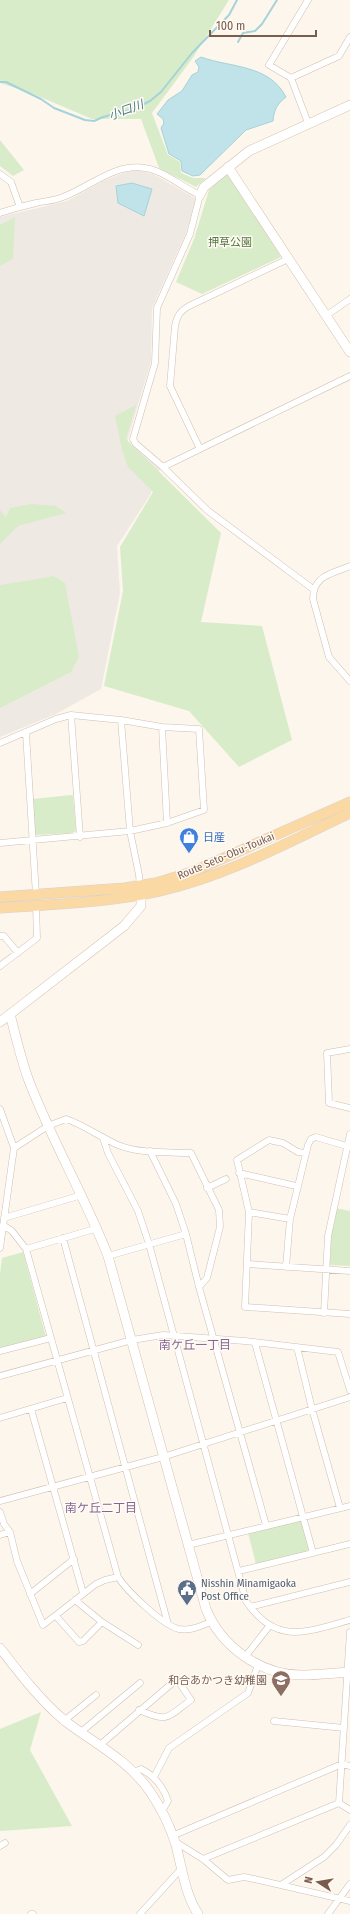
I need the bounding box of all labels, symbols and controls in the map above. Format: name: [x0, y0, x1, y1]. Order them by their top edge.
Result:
scale bar: [210, 12, 316, 38]
text: 100 m: [216, 19, 245, 33]
water label: 小口川: [107, 97, 147, 123]
park label: 押草公園: [208, 236, 252, 249]
shop icon: 日産: [178, 826, 200, 854]
street label: Route Seto-Obu-Toukai: [176, 830, 277, 882]
place label: 日産: [203, 831, 225, 844]
district label: 南ケ丘一丁目: [159, 1338, 231, 1352]
district label: 南ケ丘二丁目: [65, 1501, 137, 1515]
place label: Nisshin Minamigaoka Post Office: [201, 1577, 296, 1603]
public building icon: Nisshin Minamigaoka Post Office: [176, 1578, 198, 1606]
school or university icon: 和合あかつき幼稚園: [270, 1669, 292, 1697]
place label: 和合あかつき幼稚園: [168, 1674, 267, 1687]
north arrow: [298, 1862, 338, 1902]
text: N: [302, 1875, 316, 1885]

